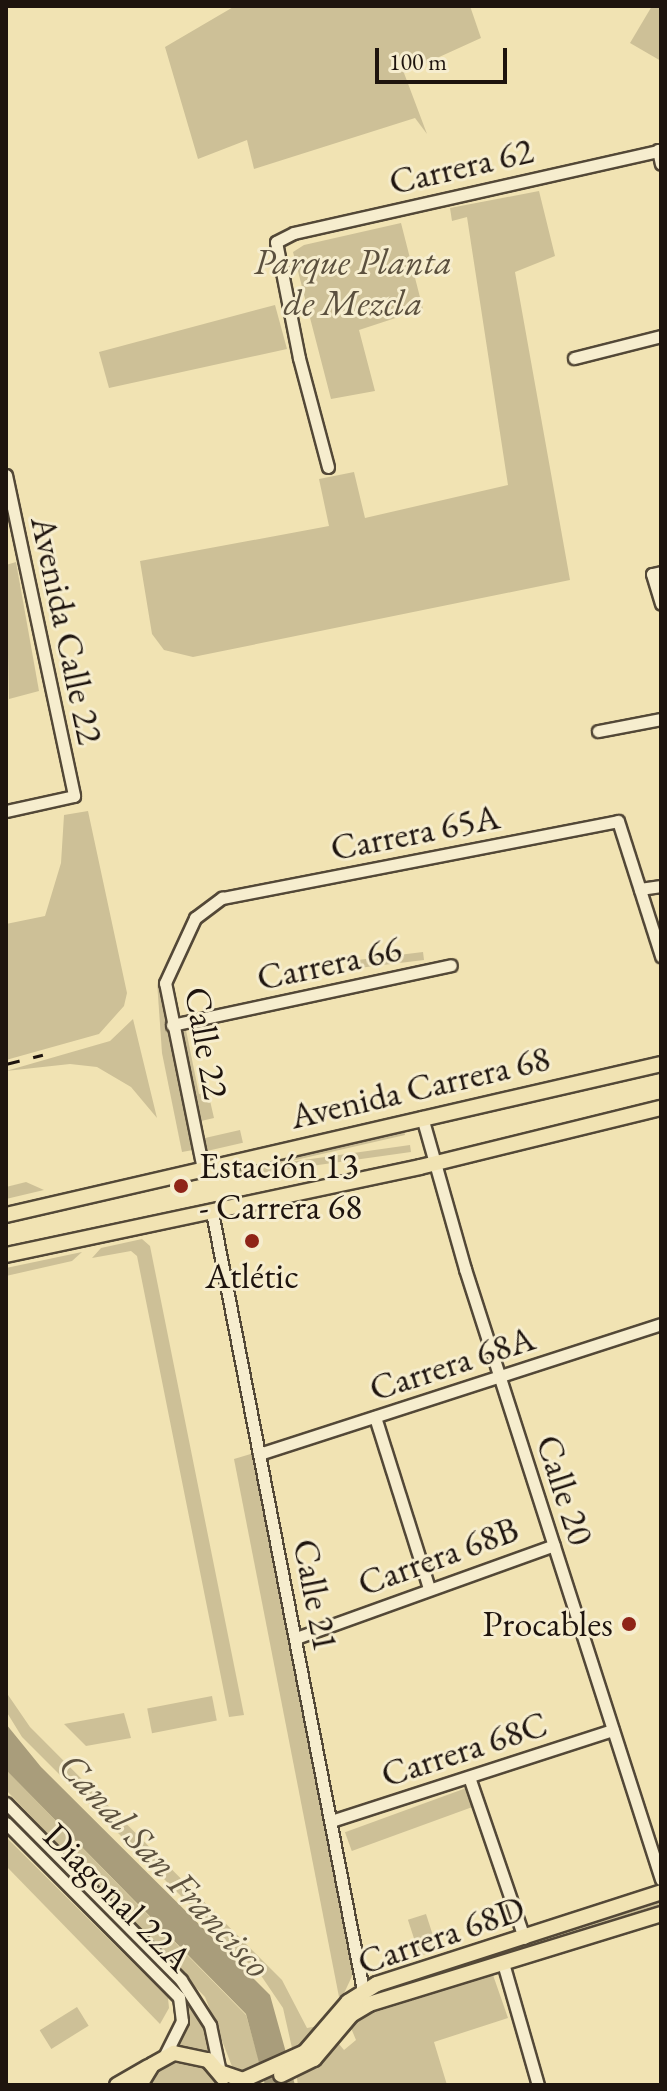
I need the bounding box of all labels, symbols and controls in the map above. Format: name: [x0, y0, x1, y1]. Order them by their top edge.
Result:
scale bar: [379, 32, 511, 82]
text: 100 m: [389, 46, 447, 77]
street label: Carrera 62: [385, 129, 537, 203]
park label: Parque Planta de Mezcla: [254, 239, 452, 324]
street label: Avenida Calle 22: [22, 512, 112, 748]
street label: Carrera 65A: [327, 794, 503, 870]
street label: Carrera 66: [253, 927, 405, 999]
street label: Calle 22: [176, 984, 238, 1102]
street label: Avenida Carrera 68: [286, 1036, 554, 1138]
place label: Estación 13 - Carrera 68: [199, 1143, 362, 1228]
marker: Estación 13 - Carrera 68: [170, 1175, 192, 1197]
marker: Atlétic: [243, 1232, 261, 1250]
place label: Atlétic: [205, 1254, 299, 1298]
street label: Carrera 68A: [364, 1316, 540, 1410]
street label: Calle 20: [527, 1430, 603, 1550]
street label: Carrera 68B: [352, 1507, 524, 1605]
street label: Calle 21: [284, 1535, 348, 1655]
place label: Procables: [483, 1602, 613, 1646]
marker: Procables: [620, 1615, 638, 1633]
street label: Carrera 68C: [376, 1702, 552, 1796]
water label: Canal San Francisco: [49, 1743, 281, 1987]
street label: Diagonal 22A: [35, 1814, 201, 1980]
street label: Carrera 68D: [352, 1886, 530, 1984]

